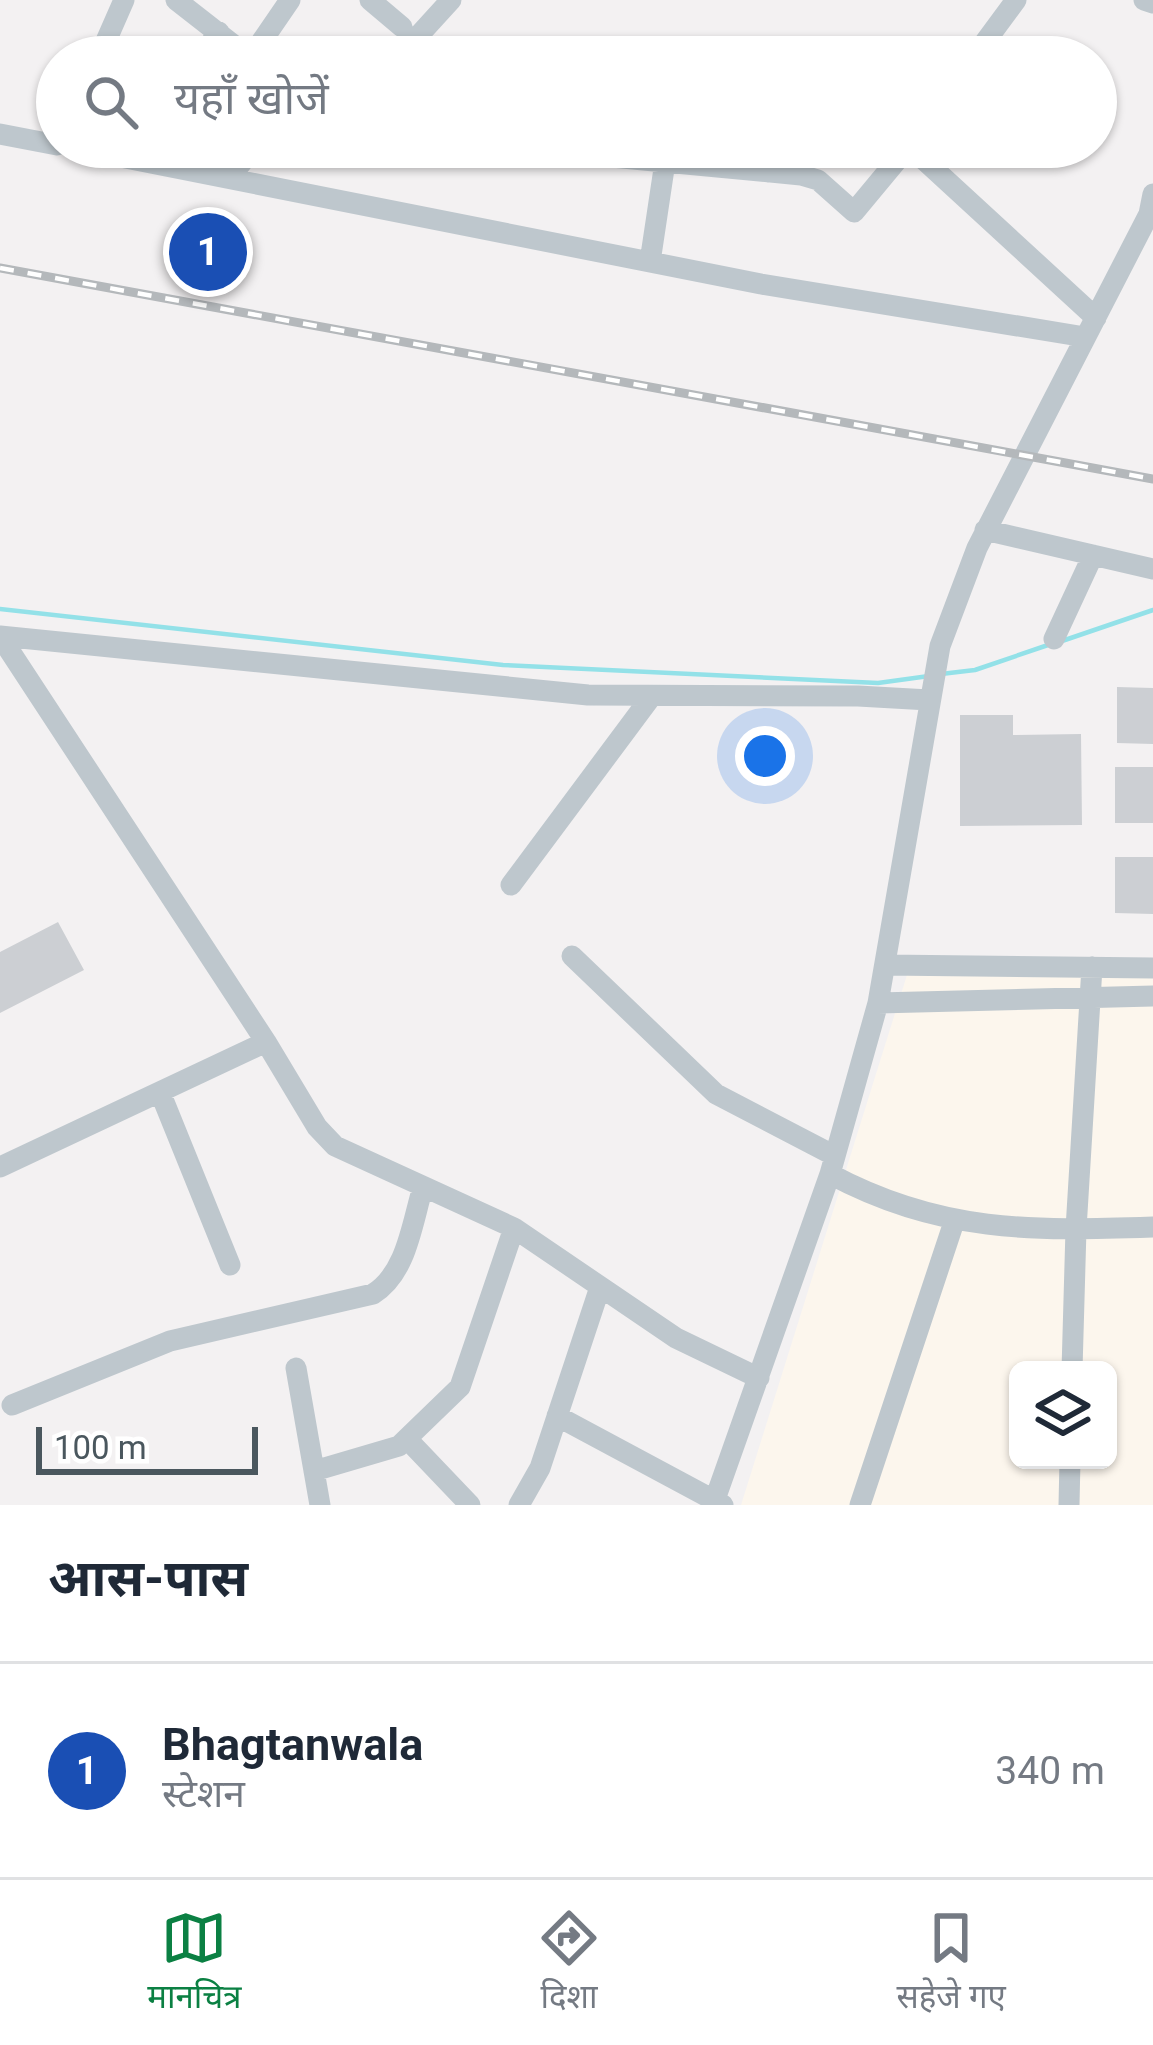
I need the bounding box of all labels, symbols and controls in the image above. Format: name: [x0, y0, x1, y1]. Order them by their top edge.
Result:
search box: [36, 36, 1117, 168]
icon: search: [78, 69, 144, 135]
text: यहाँ खोजें: [174, 72, 329, 125]
pin: 1: [169, 207, 247, 297]
your location: [735, 726, 795, 786]
map controls: [1009, 1361, 1117, 1469]
button: layers: [1009, 1361, 1117, 1469]
scale bar: [36, 1421, 258, 1474]
text: 100 m: [54, 1428, 147, 1467]
text: आस-पास: [48, 1549, 248, 1608]
text: Bhagtanwala: [162, 1718, 423, 1771]
text: 1: [76, 1748, 98, 1794]
text: 340 m: [995, 1748, 1105, 1794]
text: स्टेशन: [162, 1771, 245, 1817]
tab: मानचित्र: [147, 1905, 242, 2021]
tab: दिशा: [536, 1905, 602, 2021]
tab: सहेजे गए: [896, 1905, 1006, 2021]

